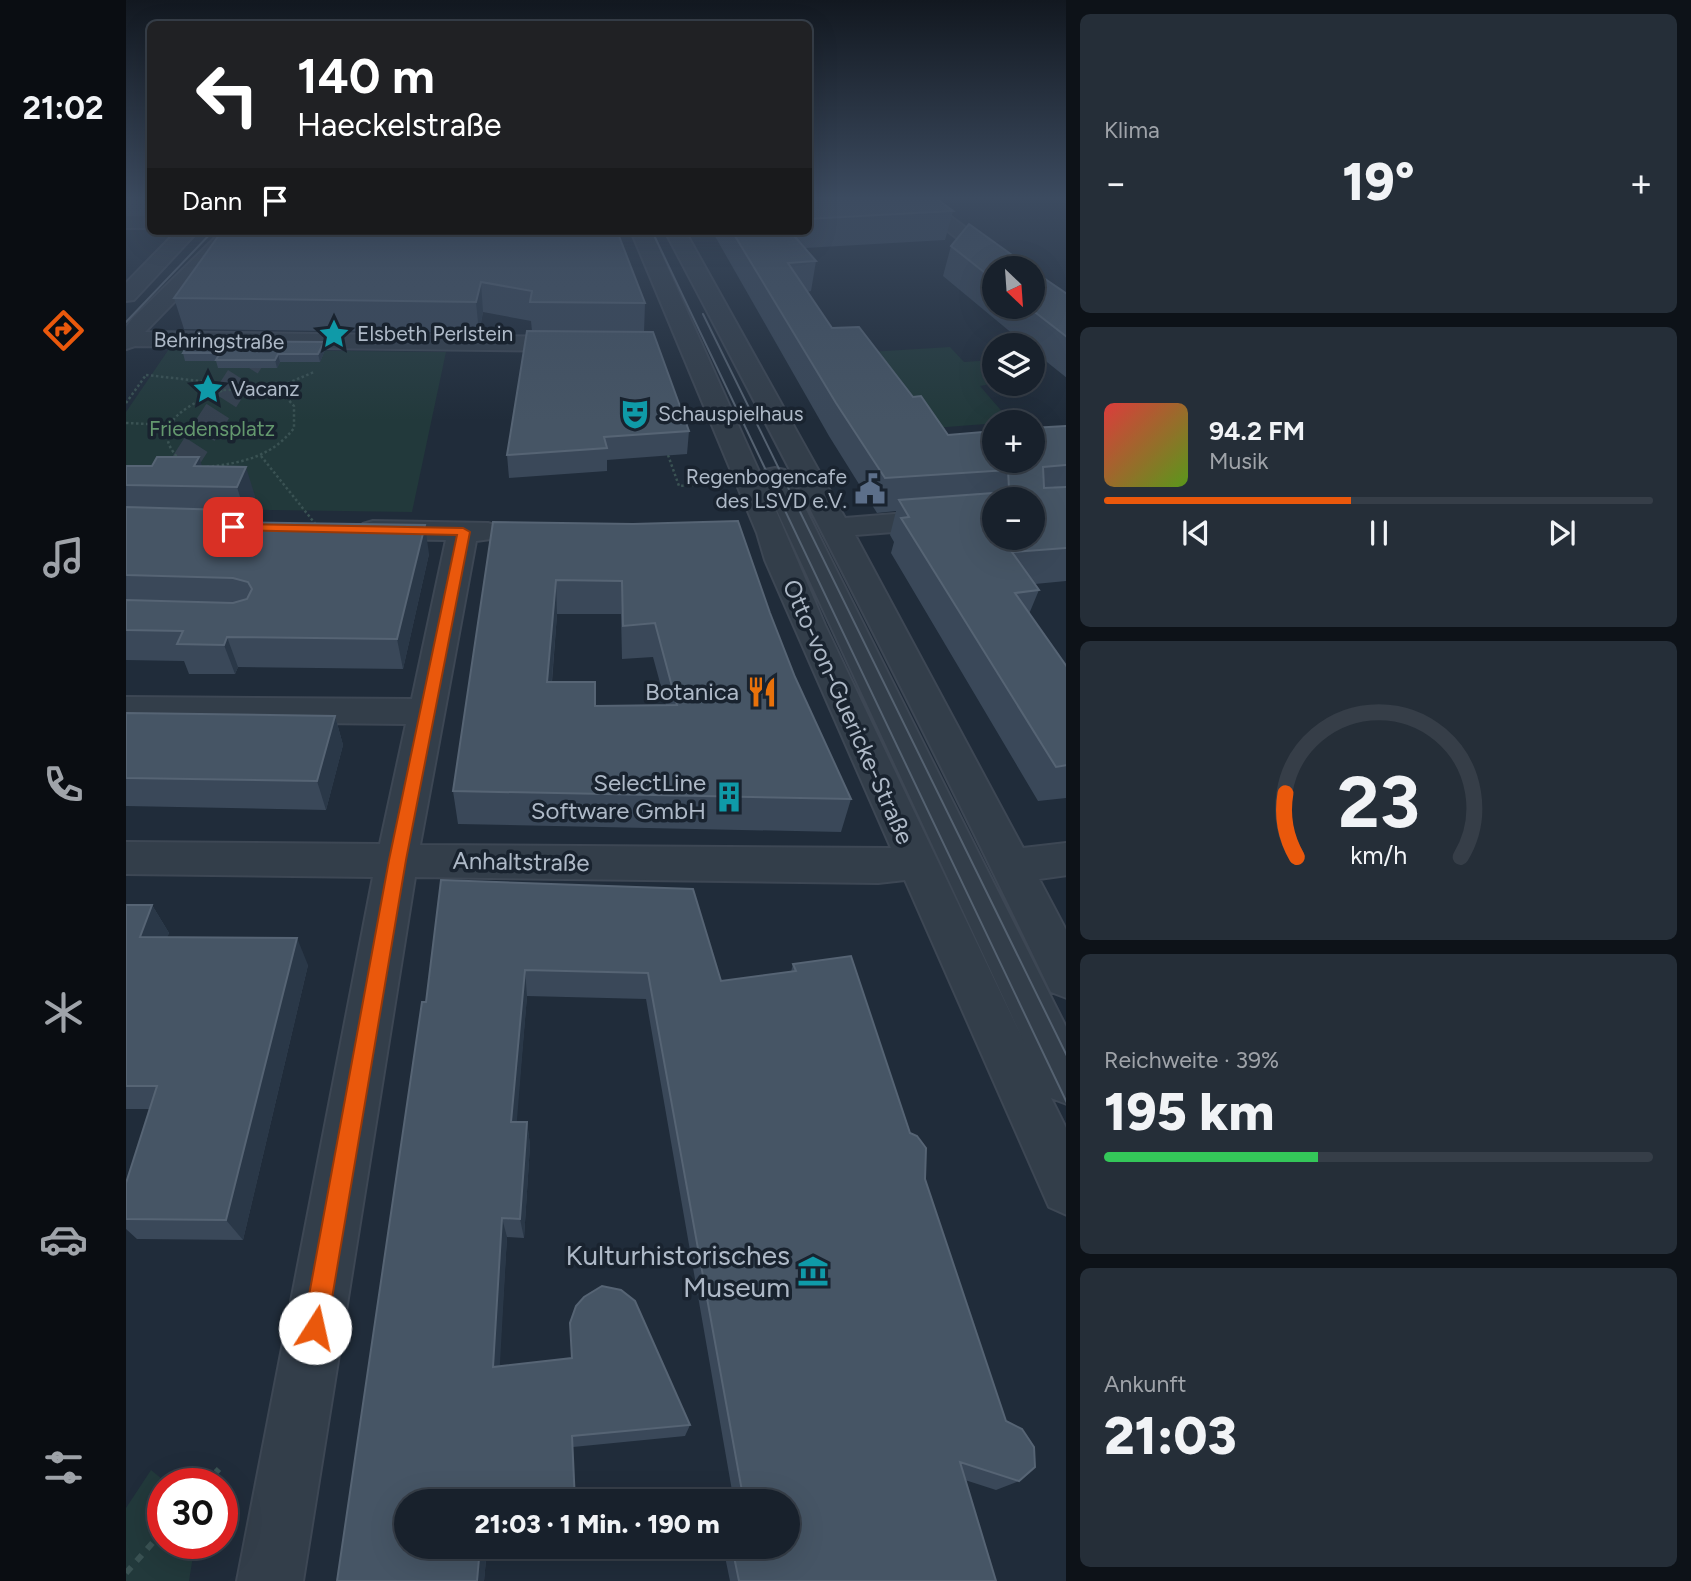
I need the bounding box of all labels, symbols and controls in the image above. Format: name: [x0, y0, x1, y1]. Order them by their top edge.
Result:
text: 140 m: [297, 46, 435, 105]
icon: left: [182, 49, 273, 140]
text: 21:02: [23, 89, 103, 127]
text: Haeckelstraße: [297, 106, 502, 144]
text: Klima: [1104, 116, 1160, 144]
text: 19°: [1342, 151, 1415, 213]
text: −: [1104, 160, 1128, 206]
text: +: [1629, 160, 1653, 206]
icon: arrive: [256, 182, 294, 220]
text: Dann: [182, 185, 242, 217]
north arrow: [982, 256, 1045, 318]
map controls: [982, 256, 1045, 550]
icon: directions: [39, 306, 88, 355]
place icon: Elsbeth Perlstein: [317, 317, 351, 351]
place label: Elsbeth Perlstein: [357, 321, 513, 346]
street label: Behringstraße: [153, 327, 285, 354]
button: layers: [982, 333, 1045, 396]
place icon: Vacanz: [191, 372, 225, 406]
place label: Vacanz: [231, 376, 300, 401]
theatre icon: Schauspielhaus: [618, 397, 652, 431]
place label: Schauspielhaus: [658, 401, 804, 426]
button: +: [982, 410, 1045, 473]
text: 94.2 FM: [1209, 415, 1305, 447]
park label: Friedensplatz: [149, 416, 275, 441]
text: Musik: [1209, 447, 1269, 475]
place label: Regenbogencafe des LSVD e.V.: [686, 464, 847, 513]
public building icon: Regenbogencafe des LSVD e.V.: [853, 472, 887, 506]
button: −: [982, 487, 1045, 550]
pin: [203, 497, 263, 557]
icon: arrive: [214, 508, 252, 546]
icon: previous: [1177, 514, 1215, 552]
icon: pause: [1360, 514, 1398, 552]
icon: next: [1543, 514, 1581, 552]
icon: music: [39, 533, 88, 582]
street label: Otto-von-Guericke-Straße: [777, 575, 920, 849]
restaurant icon: Botanica: [745, 675, 779, 709]
place label: Botanica: [645, 677, 739, 706]
text: 23: [1337, 758, 1420, 845]
icon: phone: [39, 760, 88, 809]
place label: SelectLine Software GmbH: [531, 768, 706, 825]
building icon: SelectLine Software GmbH: [712, 780, 746, 814]
text: km/h: [1350, 839, 1407, 869]
street label: Anhaltstraße: [452, 846, 590, 877]
icon: climate: [39, 988, 88, 1037]
text: Reichweite · 39%: [1104, 1046, 1279, 1074]
text: 195 km: [1104, 1081, 1274, 1143]
icon: car: [39, 1215, 88, 1264]
place label: Kulturhistorisches Museum: [565, 1238, 790, 1304]
museum icon: Kulturhistorisches Museum: [796, 1254, 830, 1288]
position arrow: [278, 1291, 352, 1365]
text: Ankunft: [1104, 1370, 1186, 1398]
text: 21:03: [1104, 1405, 1237, 1467]
icon: filters: [39, 1443, 88, 1492]
speed limit sign: 30: [147, 1468, 238, 1559]
text: 21:03 · 1 Min. · 190 m: [474, 1508, 720, 1540]

